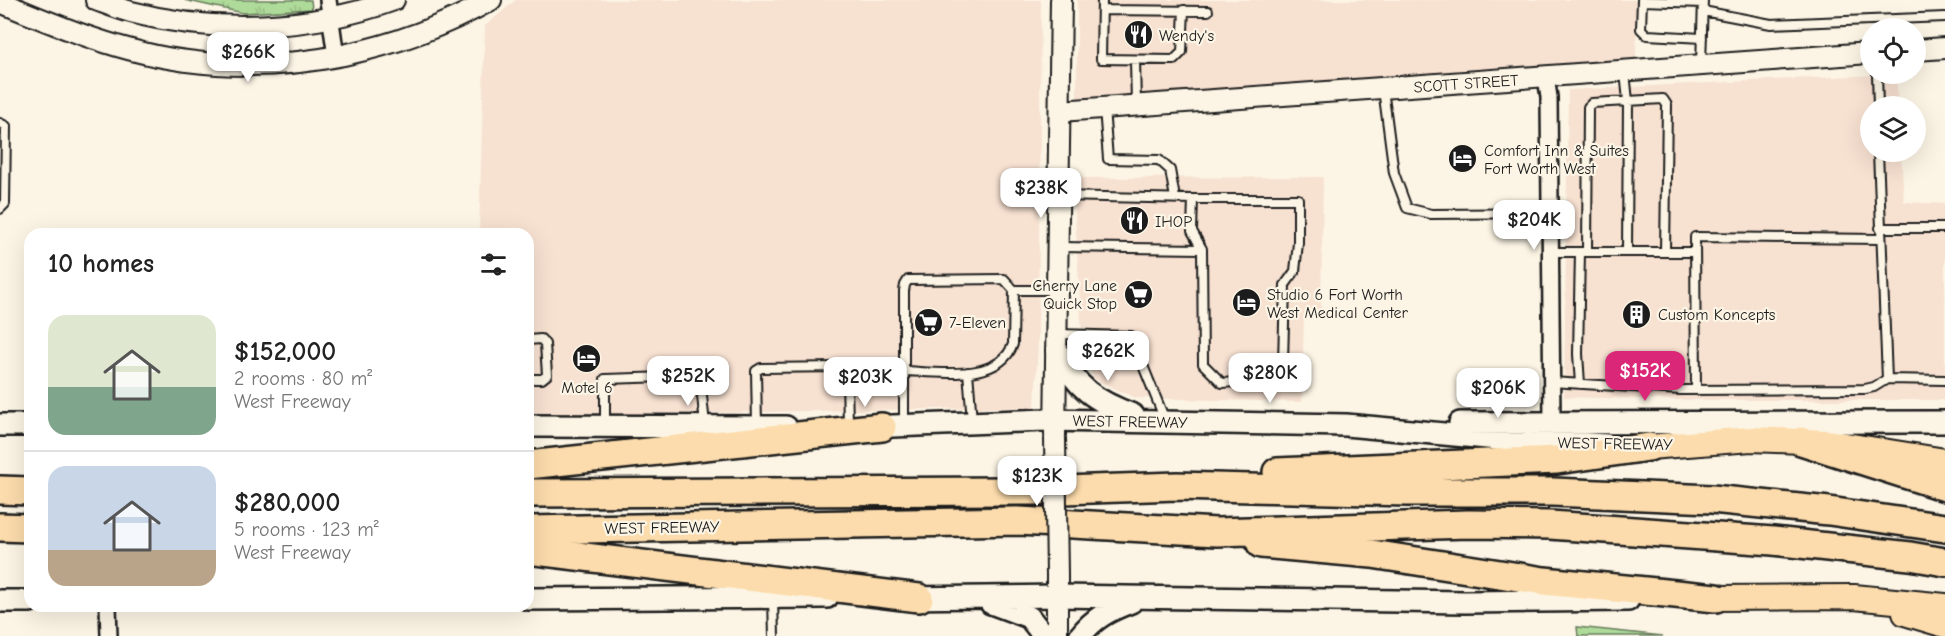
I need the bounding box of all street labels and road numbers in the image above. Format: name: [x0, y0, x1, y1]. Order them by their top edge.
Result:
street label: SCOTT STREET: [1413, 71, 1520, 97]
street label: WEST FREEWAY: [1072, 412, 1188, 432]
street label: WEST FREEWAY: [1557, 434, 1673, 454]
street label: WEST FREEWAY: [604, 518, 720, 538]

